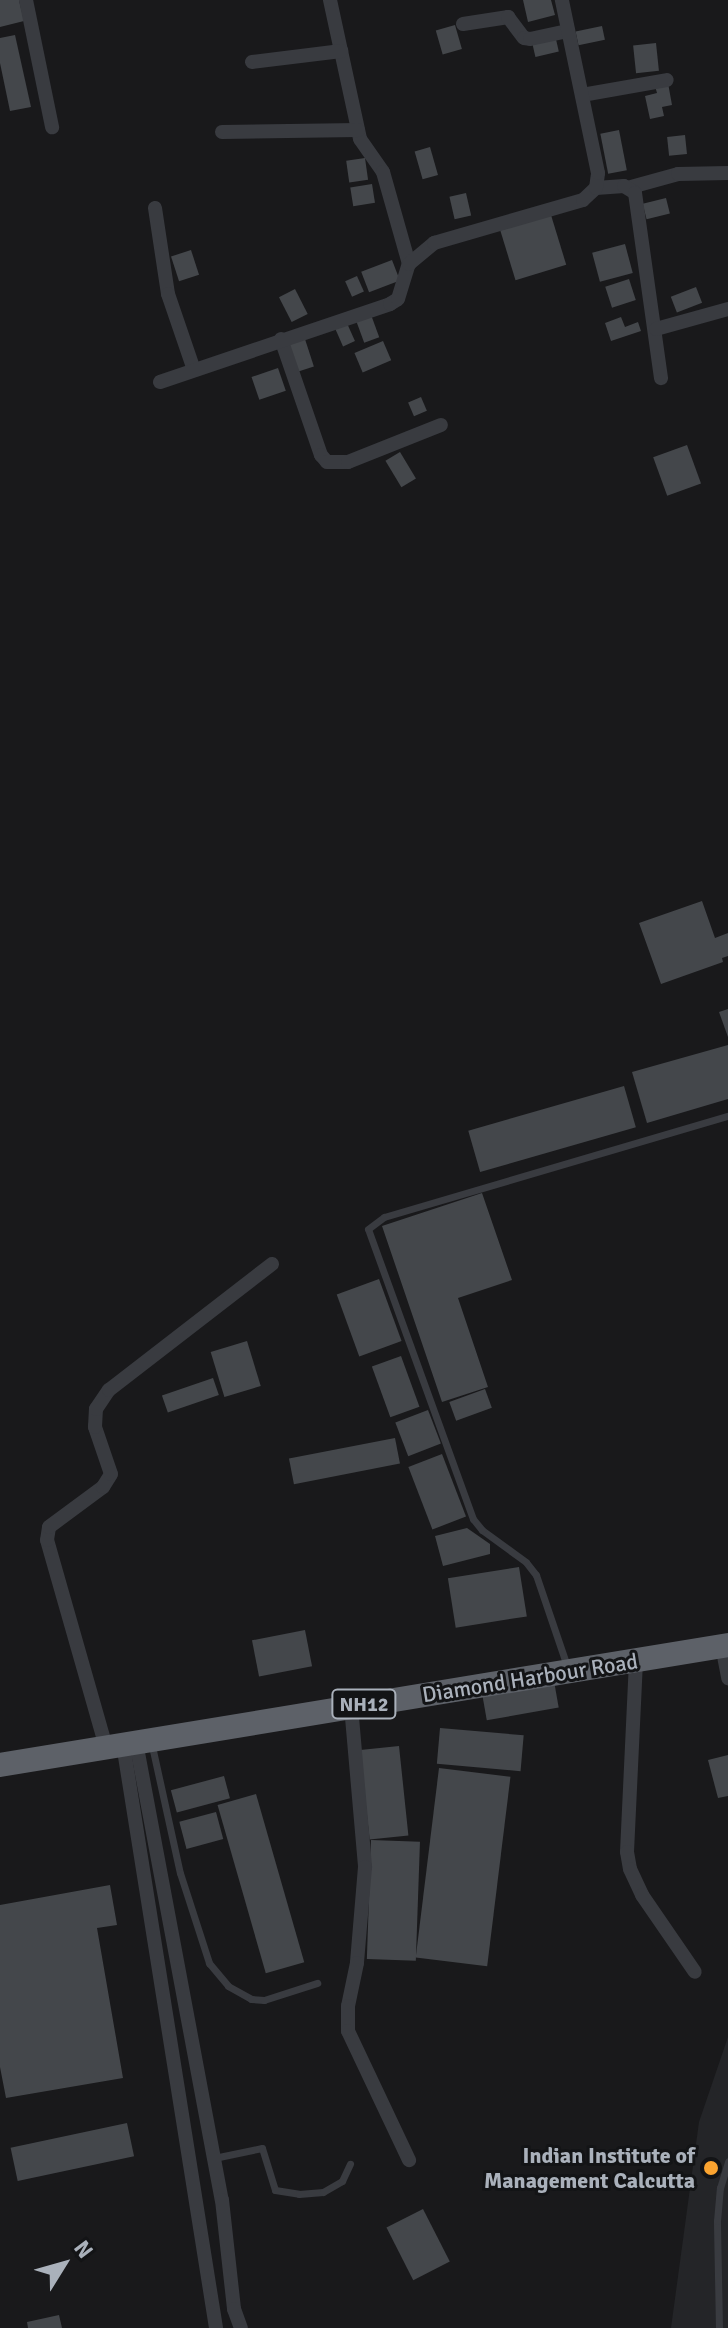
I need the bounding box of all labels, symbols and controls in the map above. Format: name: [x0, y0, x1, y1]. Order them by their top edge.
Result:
street label: Diamond Harbour Road: [420, 1648, 640, 1708]
road number: NH12: [330, 1688, 398, 1720]
place label: Indian Institute of Management Calcutta: [484, 2142, 695, 2194]
marker: Indian Institute of Management Calcutta: [702, 2159, 720, 2177]
north arrow: [24, 2224, 104, 2304]
text: N: [68, 2235, 99, 2263]

